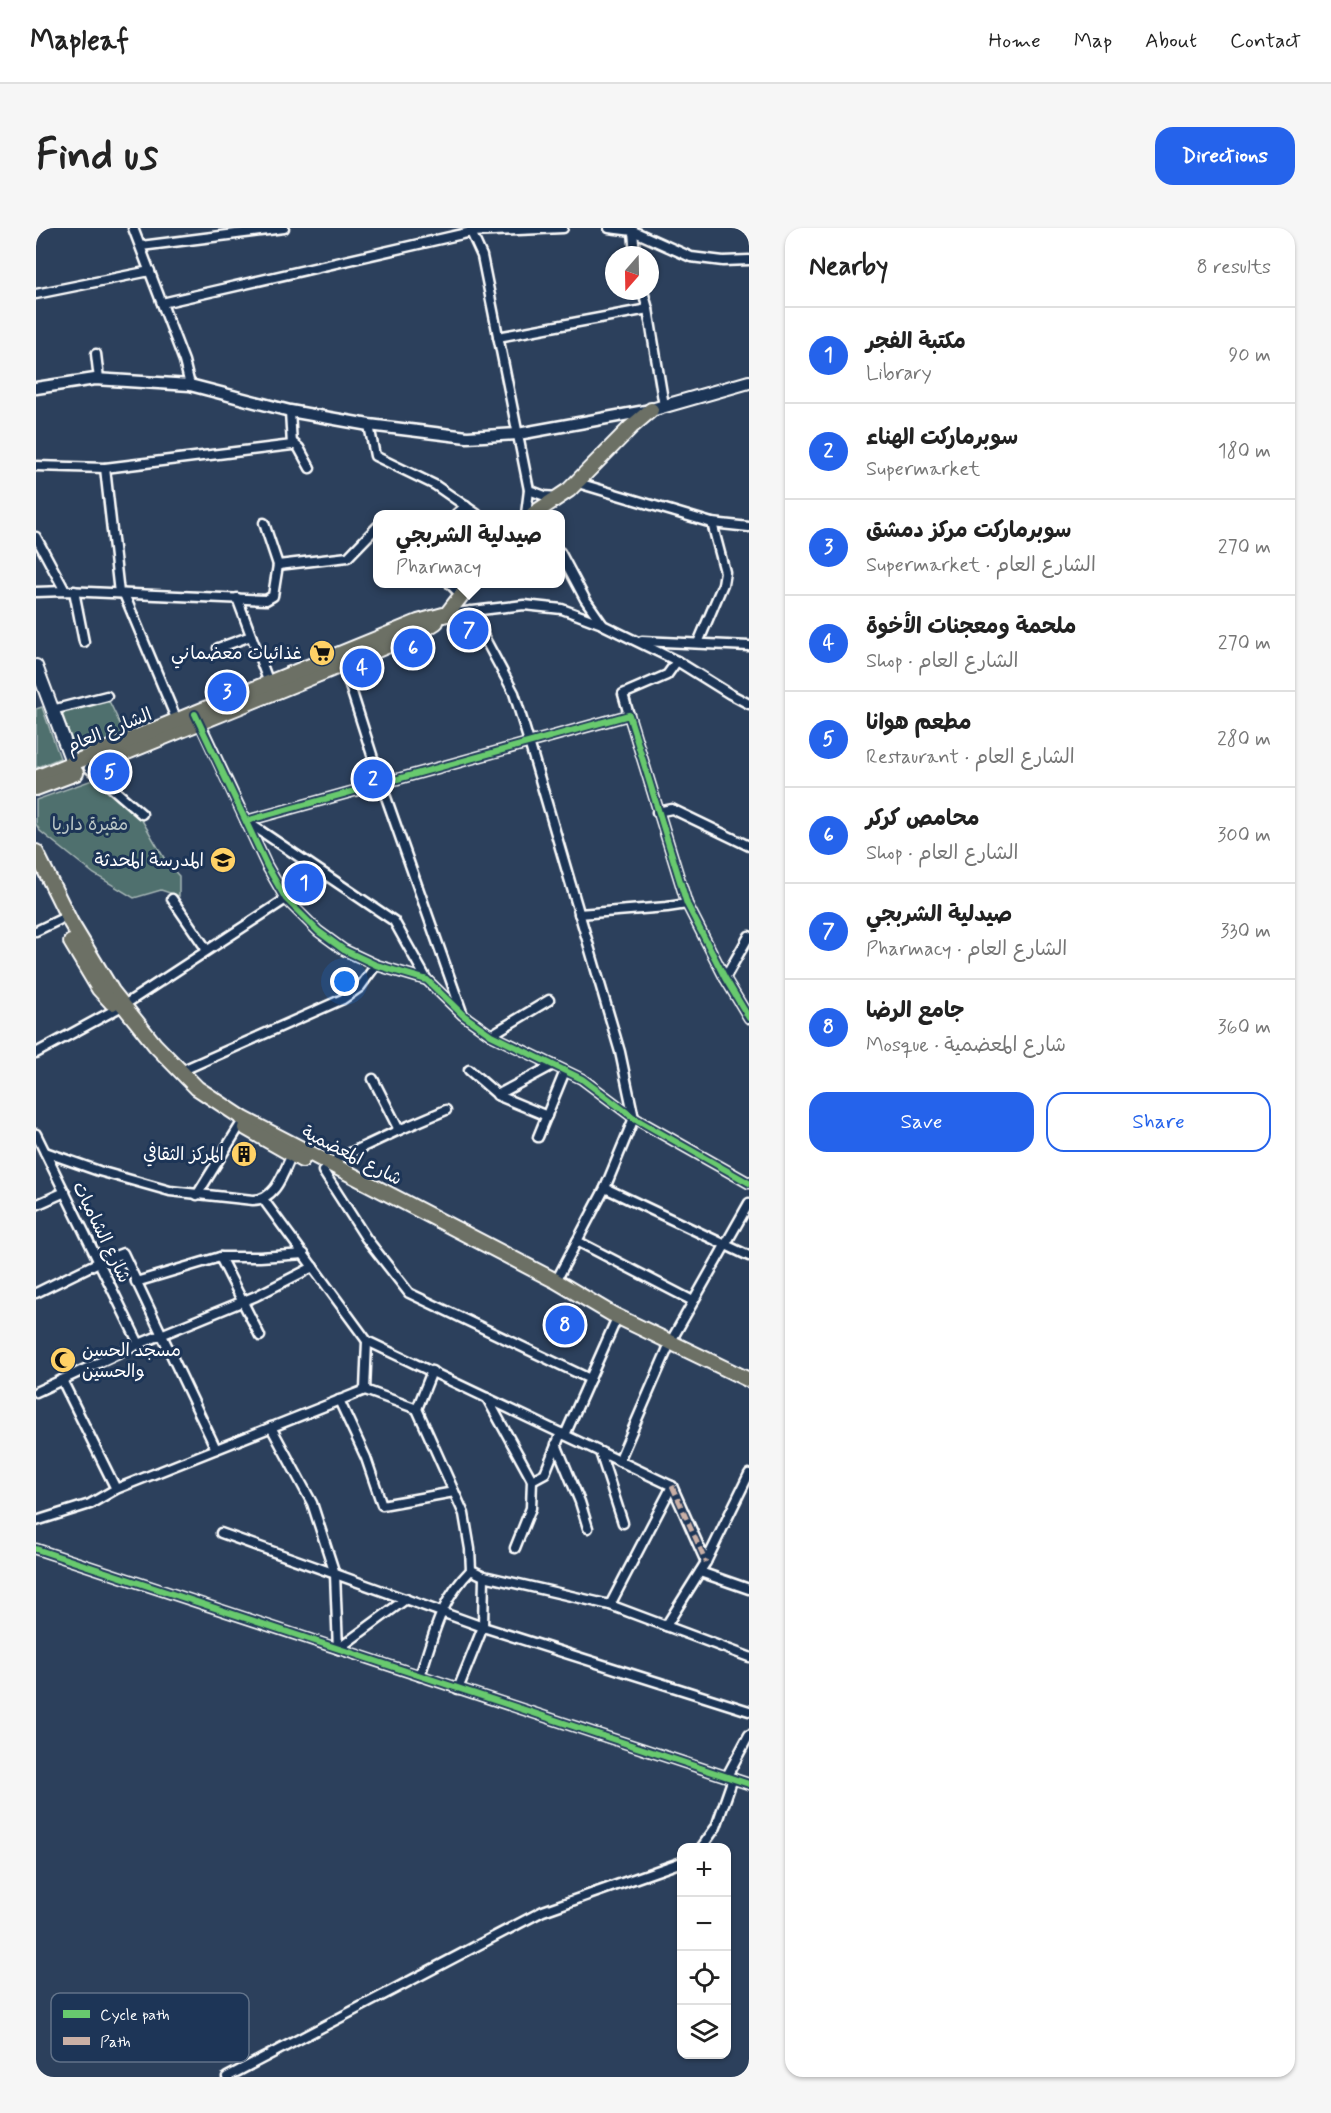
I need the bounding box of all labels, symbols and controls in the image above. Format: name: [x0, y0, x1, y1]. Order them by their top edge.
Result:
text: Mapleaf: [30, 23, 129, 60]
text: Home: [989, 27, 1041, 55]
text: Map: [1074, 27, 1112, 55]
text: About: [1145, 27, 1197, 55]
text: Contact: [1230, 27, 1301, 55]
button: Directions: [1155, 127, 1295, 185]
text: Find us: [36, 129, 158, 184]
north arrow: [605, 246, 659, 300]
text: Nearby: [809, 250, 888, 284]
text: 8 results: [1197, 254, 1271, 281]
text: مكتبة الفجر: [866, 328, 966, 356]
text: 1: [824, 342, 833, 369]
text: 90 m: [1228, 342, 1271, 369]
text: Library: [866, 360, 932, 387]
text: سوبرماركت الهناء: [866, 424, 1018, 452]
text: 2: [824, 438, 833, 465]
text: 180 m: [1218, 438, 1271, 465]
text: Supermarket: [866, 456, 980, 483]
popup: [373, 510, 565, 588]
text: سوبرماركت مركز دمشق: [866, 517, 1071, 545]
text: صيدلية الشربجي: [396, 522, 542, 550]
text: 3: [824, 534, 833, 561]
text: 270 m: [1218, 534, 1271, 561]
text: Supermarket · الشارع العام: [866, 552, 1096, 579]
text: Pharmacy: [396, 554, 481, 581]
pin: 7: [450, 608, 488, 652]
text: ملحمة ومعجنات الأخوة: [866, 613, 1076, 641]
pin: 6: [394, 626, 433, 670]
text: 4: [823, 630, 834, 657]
text: 270 m: [1218, 630, 1271, 657]
supermarket icon: غذائيات معضماني: [307, 638, 337, 668]
place label: غذائيات معضماني: [171, 642, 302, 669]
pin: 4: [342, 646, 382, 690]
text: Shop · الشارع العام: [866, 648, 1018, 675]
pin: 3: [208, 670, 246, 714]
street label: الشارع العام: [63, 703, 156, 760]
text: مطعم هوانا: [866, 709, 971, 737]
text: 5: [823, 726, 835, 753]
text: 280 m: [1217, 726, 1271, 753]
text: Restaurant · الشارع العام: [866, 744, 1075, 771]
pin: 5: [90, 750, 130, 794]
pin: 2: [354, 756, 392, 802]
text: محامص كركر: [866, 805, 980, 833]
park label: مقبرة داريا: [52, 813, 128, 837]
text: 6: [823, 822, 834, 849]
text: 300 m: [1217, 822, 1271, 849]
text: Shop · الشارع العام: [866, 840, 1018, 867]
school or university icon: المدرسة المحدثة: [208, 845, 238, 875]
place label: المدرسة المحدثة: [94, 849, 204, 873]
pin: 1: [284, 860, 324, 906]
text: صيدلية الشربجي: [866, 901, 1012, 929]
text: 7: [822, 918, 835, 945]
text: 330 m: [1220, 918, 1271, 945]
text: Pharmacy · الشارع العام: [866, 936, 1067, 963]
your location: [330, 967, 359, 996]
text: جامع الرضا: [866, 997, 964, 1025]
text: 8: [823, 1014, 834, 1041]
text: 360 m: [1218, 1014, 1271, 1041]
text: Mosque · شارع المعضمية: [866, 1032, 1066, 1059]
button: Save: [809, 1092, 1034, 1152]
button: Share: [1046, 1092, 1271, 1152]
street label: شارع المعضمية: [297, 1120, 406, 1191]
building icon: المركز الثقافي: [229, 1139, 259, 1169]
place label: المركز الثقافي: [143, 1142, 224, 1167]
street label: شارع الشاميات: [66, 1178, 136, 1287]
pin: 8: [546, 1302, 584, 1348]
place label: مسجد الحسن والحسين: [82, 1339, 181, 1384]
mosque icon: مسجد الحسن والحسين: [48, 1345, 78, 1375]
map controls: [677, 1843, 731, 2059]
button: +: [677, 1843, 731, 1897]
button: −: [677, 1897, 731, 1951]
button: locate: [677, 1951, 731, 2005]
legend: [51, 1993, 249, 2062]
text: Cycle path: [100, 2005, 170, 2026]
button: layers: [677, 2005, 731, 2059]
text: Path: [100, 2032, 131, 2053]

